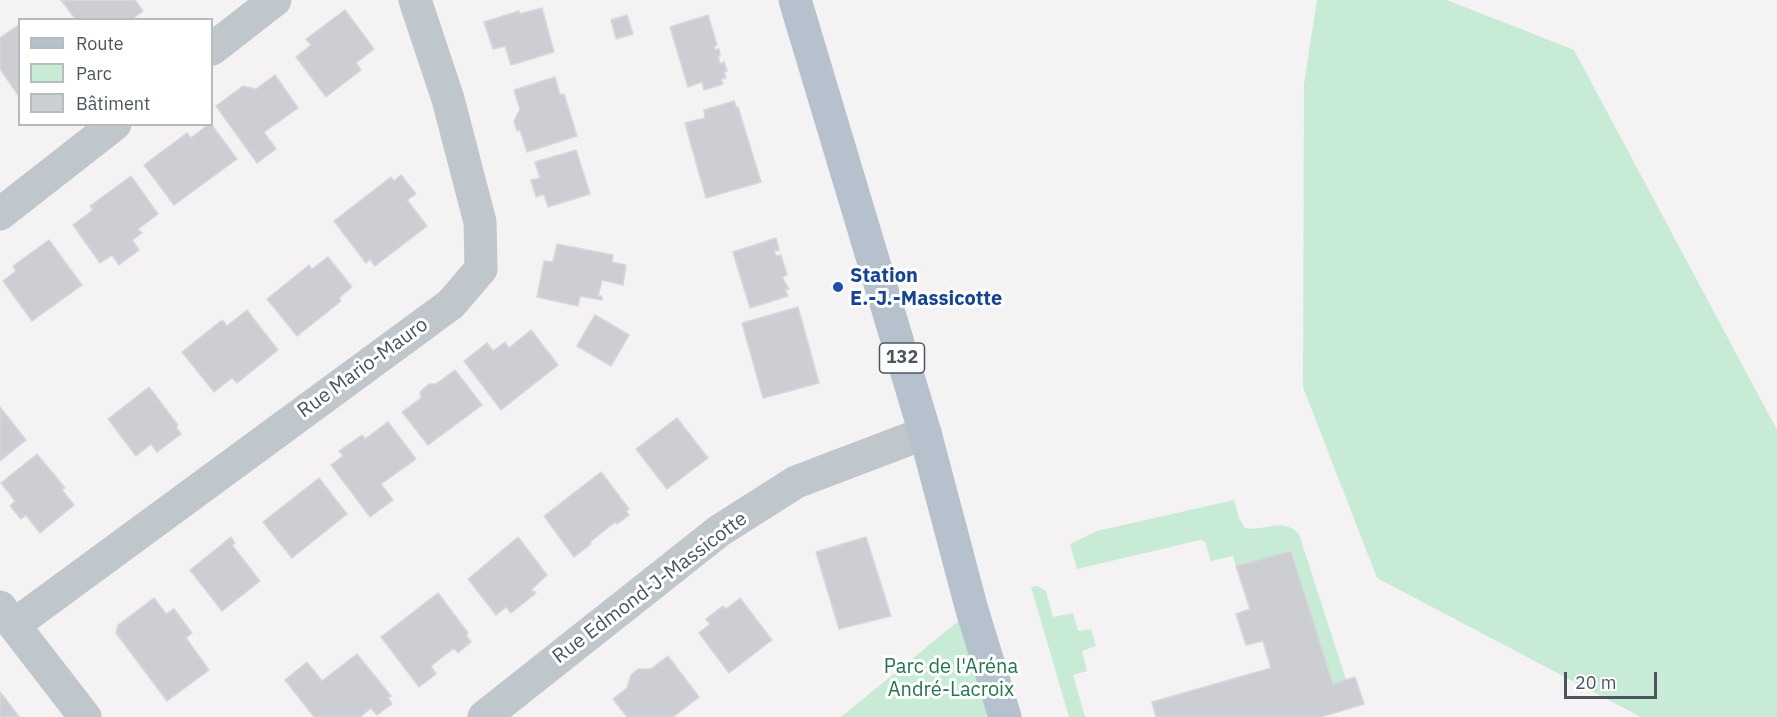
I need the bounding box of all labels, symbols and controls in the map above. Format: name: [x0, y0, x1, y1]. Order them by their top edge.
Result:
legend: [18, 18, 213, 126]
text: Route: [76, 32, 124, 55]
text: Parc: [76, 62, 112, 85]
text: Bâtiment: [76, 92, 150, 115]
place label: Station E.-J.-Massicotte: [850, 264, 1002, 311]
marker: Station E.-J.-Massicotte: [831, 280, 845, 294]
street label: Rue Mario-Mauro: [293, 313, 433, 423]
road number: 132: [880, 343, 924, 373]
street label: Rue Edmond-J-Massicotte: [548, 507, 752, 669]
park label: Parc de l'Aréna André-Lacroix: [884, 655, 1018, 702]
scale bar: [1567, 660, 1660, 698]
text: 20 m: [1575, 671, 1617, 694]

